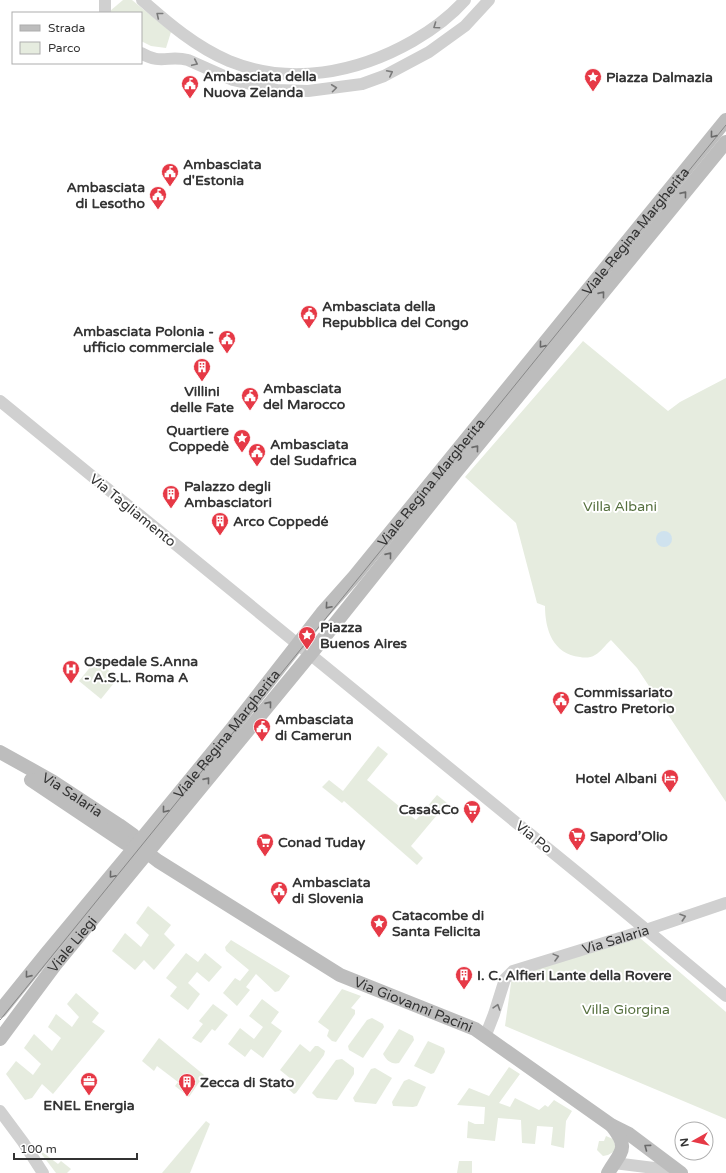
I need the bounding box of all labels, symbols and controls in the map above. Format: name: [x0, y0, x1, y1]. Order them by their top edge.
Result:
legend: [12, 12, 142, 64]
one-way arrow: [157, 12, 164, 19]
text: Strada: [48, 21, 85, 35]
one-way arrow: [434, 21, 441, 28]
text: Parco: [48, 41, 81, 55]
one-way arrow: [191, 58, 198, 66]
place icon: Piazza Dalmazia: [583, 67, 603, 92]
place label: Ambasciata della Nuova Zelanda: [203, 68, 317, 101]
place label: Piazza Dalmazia: [606, 69, 713, 86]
one-way arrow: [386, 70, 393, 78]
public building icon: Ambasciata della Nuova Zelanda: [180, 74, 200, 99]
one-way arrow: [331, 84, 337, 93]
one-way arrow: [711, 130, 718, 137]
place label: Ambasciata d'Estonia: [183, 156, 262, 189]
public building icon: Ambasciata d'Estonia: [160, 162, 180, 187]
street label: Viale Regina Margherita: [579, 164, 693, 299]
place label: Ambasciata di Lesotho: [67, 179, 145, 212]
public building icon: Ambasciata di Lesotho: [148, 185, 168, 210]
one-way arrow: [679, 191, 686, 198]
one-way arrow: [597, 292, 604, 299]
place label: Ambasciata della Repubblica del Congo: [322, 298, 469, 331]
public building icon: Ambasciata della Repubblica del Congo: [299, 304, 319, 329]
place label: Ambasciata Polonia - ufficio commerciale: [73, 323, 214, 356]
public building icon: Ambasciata Polonia - ufficio commerciale: [217, 329, 237, 354]
one-way arrow: [540, 341, 547, 348]
building icon: Villini delle Fate: [192, 357, 212, 382]
place label: Ambasciata del Marocco: [263, 380, 346, 413]
place label: Villini delle Fate: [170, 383, 234, 416]
public building icon: Ambasciata del Marocco: [240, 386, 260, 411]
street label: Viale Regina Margherita: [374, 415, 489, 550]
place label: Quartiere Coppedè: [166, 422, 229, 455]
place icon: Quartiere Coppedè: [232, 428, 252, 453]
place label: Ambasciata del Sudafrica: [270, 436, 357, 469]
public building icon: Ambasciata del Sudafrica: [247, 442, 267, 467]
one-way arrow: [472, 445, 479, 452]
street label: Via Tagliamento: [86, 470, 179, 550]
place label: Palazzo degli Ambasciatori: [184, 478, 272, 511]
building icon: Palazzo degli Ambasciatori: [161, 484, 181, 509]
park label: Villa Albani: [583, 498, 657, 515]
building icon: Arco Coppedé: [210, 511, 230, 536]
place label: Arco Coppedé: [233, 513, 329, 530]
one-way arrow: [384, 553, 391, 560]
one-way arrow: [325, 601, 333, 609]
place label: Piazza Buenos Aires: [320, 619, 407, 652]
place icon: Piazza Buenos Aires: [297, 625, 317, 650]
place label: Ospedale S.Anna - A.S.L. Roma A: [84, 653, 198, 686]
hospital icon: Ospedale S.Anna - A.S.L. Roma A: [61, 659, 81, 684]
street label: Viale Regina Margherita: [170, 666, 284, 802]
place label: Commissariato Castro Pretorio: [574, 684, 675, 717]
public building icon: Commissariato Castro Pretorio: [551, 690, 571, 715]
one-way arrow: [264, 702, 271, 709]
place label: Ambasciata di Camerun: [275, 711, 354, 744]
public building icon: Ambasciata di Camerun: [252, 717, 272, 742]
hotel icon: Hotel Albani: [660, 768, 680, 793]
street label: Via Salaria: [39, 769, 106, 821]
place label: Hotel Albani: [575, 770, 657, 787]
one-way arrow: [203, 777, 210, 785]
supermarket icon: Casa&Co: [462, 799, 482, 824]
place label: Casa&Co: [399, 801, 459, 818]
one-way arrow: [163, 806, 170, 813]
street label: Via Po: [512, 817, 555, 857]
supermarket icon: Sapord’Olio: [567, 826, 587, 851]
place label: Sapord’Olio: [590, 828, 668, 845]
supermarket icon: Conad Tuday: [255, 832, 275, 857]
place label: Conad Tuday: [278, 834, 366, 851]
one-way arrow: [109, 871, 116, 878]
place label: Ambasciata di Slovenia: [292, 874, 371, 907]
public building icon: Ambasciata di Slovenia: [269, 880, 289, 905]
place label: Catacombe di Santa Felicita: [392, 907, 484, 940]
street label: Viale Liegi: [44, 913, 101, 976]
place icon: Catacombe di Santa Felicita: [369, 913, 389, 938]
one-way arrow: [679, 914, 686, 922]
street label: Via Salaria: [580, 922, 651, 958]
one-way arrow: [552, 954, 559, 962]
building icon: I. C. Alfieri Lante della Rovere: [454, 965, 474, 990]
place label: I. C. Alfieri Lante della Rovere: [477, 967, 672, 984]
one-way arrow: [26, 970, 33, 978]
street label: Via Giovanni Pacini: [351, 973, 475, 1036]
park label: Villa Giorgina: [582, 1001, 670, 1018]
one-way arrow: [492, 1004, 501, 1011]
office icon: ENEL Energia: [79, 1071, 99, 1096]
building icon: Zecca di Stato: [177, 1072, 197, 1097]
place label: Zecca di Stato: [200, 1074, 295, 1091]
place label: ENEL Energia: [43, 1097, 135, 1114]
north arrow: [674, 1121, 714, 1161]
scale bar: [14, 1135, 137, 1161]
text: N: [678, 1137, 692, 1148]
text: 100 m: [20, 1142, 57, 1156]
one-way arrow: [645, 1145, 652, 1152]

